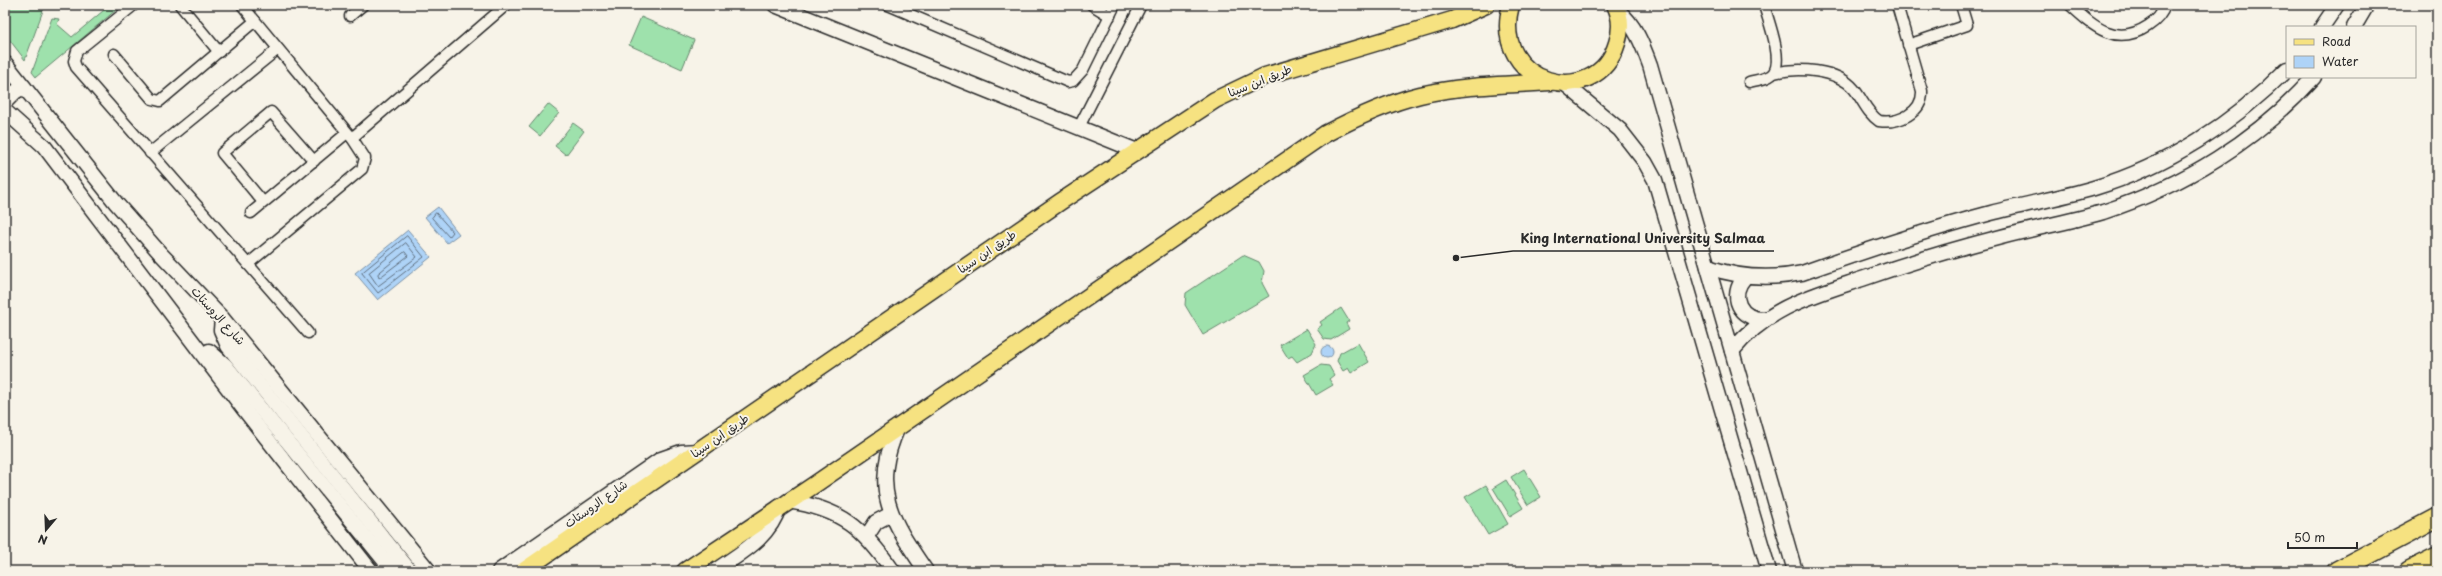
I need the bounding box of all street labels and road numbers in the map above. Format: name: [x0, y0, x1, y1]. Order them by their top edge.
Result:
street label: طريق ابن سينا: [1225, 59, 1294, 101]
street label: طريق ابن سينا: [954, 225, 1019, 277]
street label: شارع الروستات: [187, 282, 250, 349]
street label: طريق ابن سينا: [687, 409, 752, 462]
street label: شارع الروستات: [560, 475, 631, 532]

